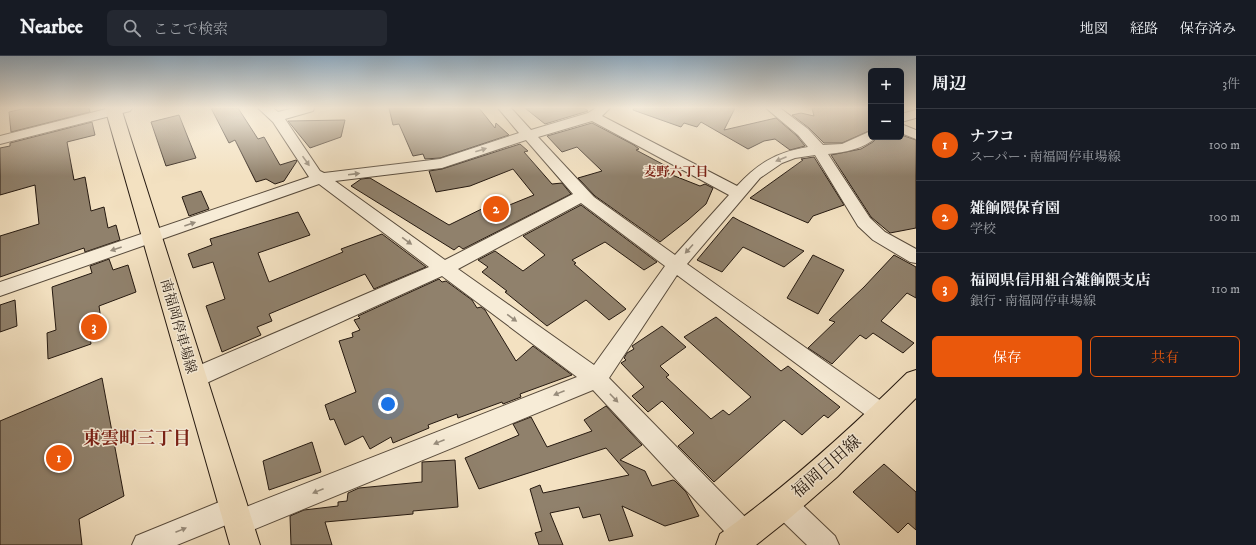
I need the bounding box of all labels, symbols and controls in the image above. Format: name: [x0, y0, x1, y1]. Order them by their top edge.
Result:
search box: [107, 10, 387, 46]
text: Nearbee: [20, 16, 83, 39]
icon: search: [121, 17, 143, 39]
text: ここで検索: [153, 20, 228, 39]
text: 地図: [1080, 20, 1108, 38]
text: 経路: [1130, 20, 1158, 38]
text: 保存済み: [1180, 20, 1236, 38]
map controls: [868, 68, 904, 140]
button: +: [868, 68, 904, 104]
text: 周辺: [932, 73, 966, 95]
text: 3件: [1222, 76, 1240, 92]
button: −: [868, 104, 904, 140]
text: ナフコ: [970, 127, 1014, 146]
text: 1: [943, 137, 947, 153]
text: 100 m: [1209, 137, 1240, 153]
one-way arrow: [475, 147, 487, 153]
text: スーパー · 南福岡停車場線: [970, 149, 1120, 165]
one-way arrow: [302, 155, 310, 166]
one-way arrow: [775, 155, 787, 162]
district label: 麦野六丁目: [643, 164, 709, 180]
one-way arrow: [348, 171, 360, 177]
pin: 2: [483, 194, 509, 224]
text: 雑餉隈保育園: [970, 199, 1060, 218]
text: 2: [942, 209, 948, 225]
text: 100 m: [1209, 209, 1240, 225]
one-way arrow: [184, 221, 196, 227]
text: 学校: [970, 221, 996, 237]
one-way arrow: [402, 237, 413, 245]
one-way arrow: [684, 244, 694, 254]
one-way arrow: [109, 247, 121, 253]
text: 福岡県信用組合雑餉隈支店: [970, 271, 1150, 290]
street label: 南福岡停車場線: [156, 277, 200, 376]
text: 3: [943, 281, 947, 297]
text: 110 m: [1211, 281, 1240, 297]
text: 銀行 · 南福岡停車場線: [970, 293, 1096, 309]
pin: 3: [81, 312, 107, 342]
one-way arrow: [507, 314, 517, 322]
button: 保存: [932, 336, 1082, 377]
button: 共有: [1090, 336, 1240, 377]
one-way arrow: [553, 391, 565, 397]
one-way arrow: [609, 393, 619, 403]
your location: [378, 394, 398, 414]
district label: 東雲町三丁目: [83, 428, 191, 450]
street label: 福岡日田線: [787, 431, 866, 503]
one-way arrow: [432, 439, 444, 445]
pin: 1: [46, 443, 72, 473]
one-way arrow: [312, 488, 324, 494]
one-way arrow: [175, 527, 187, 533]

